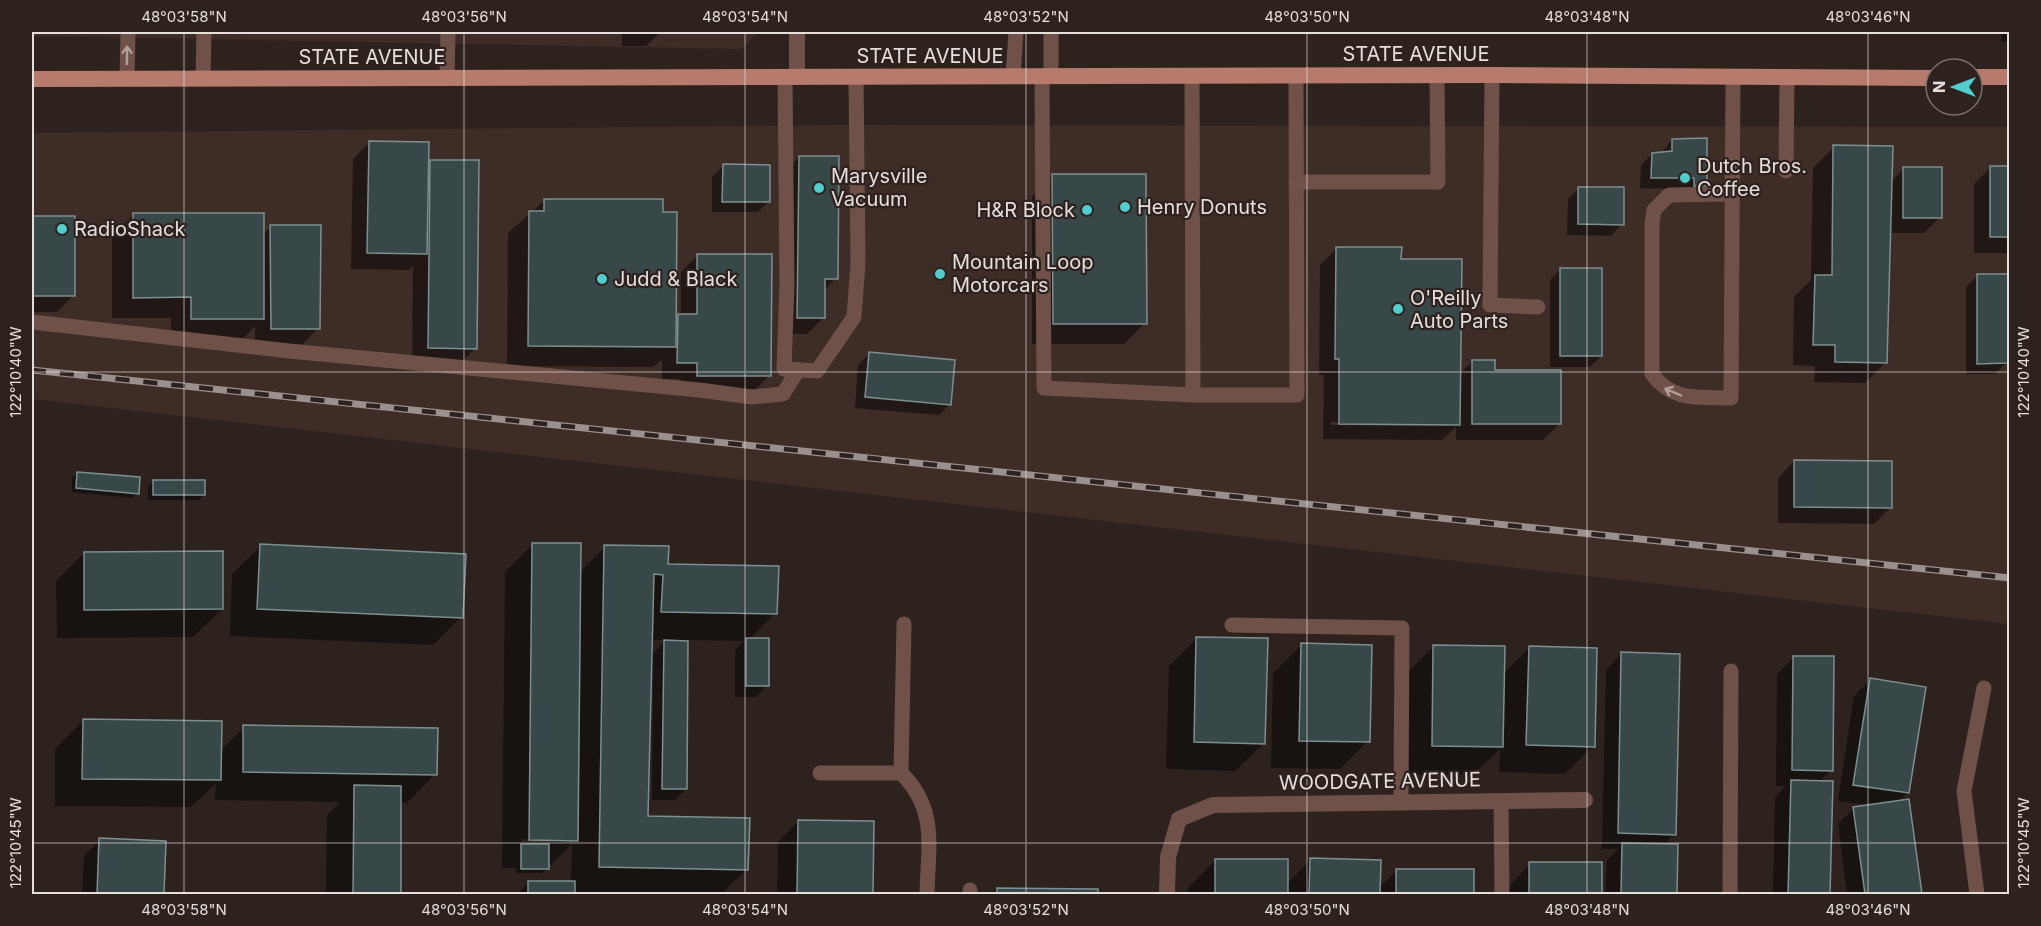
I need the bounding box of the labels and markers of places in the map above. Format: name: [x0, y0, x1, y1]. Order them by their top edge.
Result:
place label: Dutch Bros. Coffee: [1697, 154, 1807, 201]
place label: Marysville Vacuum: [831, 164, 927, 211]
marker: Dutch Bros. Coffee: [1678, 171, 1692, 185]
marker: Marysville Vacuum: [812, 181, 826, 195]
place label: Henry Donuts: [1137, 195, 1267, 219]
place label: H&R Block: [976, 198, 1075, 222]
marker: Henry Donuts: [1118, 200, 1132, 214]
marker: H&R Block: [1080, 203, 1094, 217]
place label: RadioShack: [74, 217, 185, 241]
marker: RadioShack: [55, 222, 69, 236]
place label: Mountain Loop Motorcars: [952, 250, 1093, 297]
place label: Judd & Black: [614, 267, 737, 291]
marker: Mountain Loop Motorcars: [933, 267, 947, 281]
marker: Judd & Black: [595, 272, 609, 286]
place label: O'Reilly Auto Parts: [1410, 286, 1508, 333]
marker: O'Reilly Auto Parts: [1391, 302, 1405, 316]

